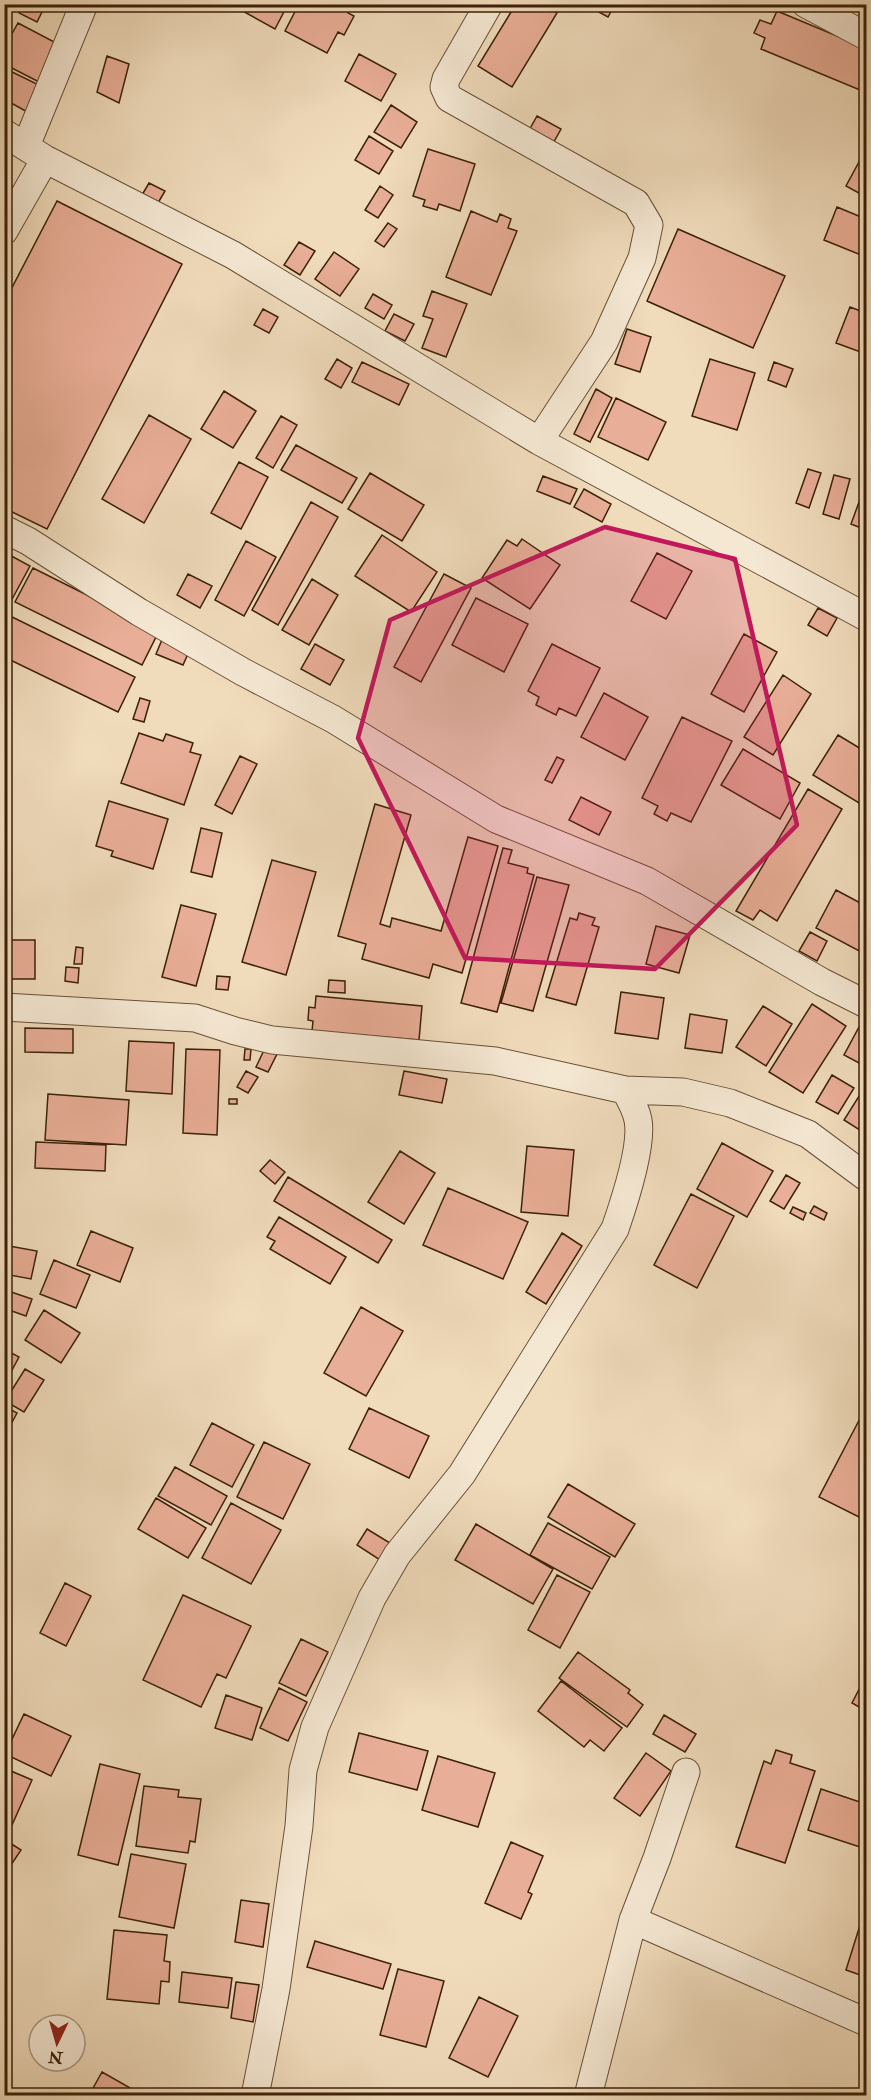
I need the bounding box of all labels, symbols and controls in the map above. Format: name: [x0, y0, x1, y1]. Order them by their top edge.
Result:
north arrow: [27, 2013, 87, 2073]
text: N: [47, 2046, 65, 2068]

